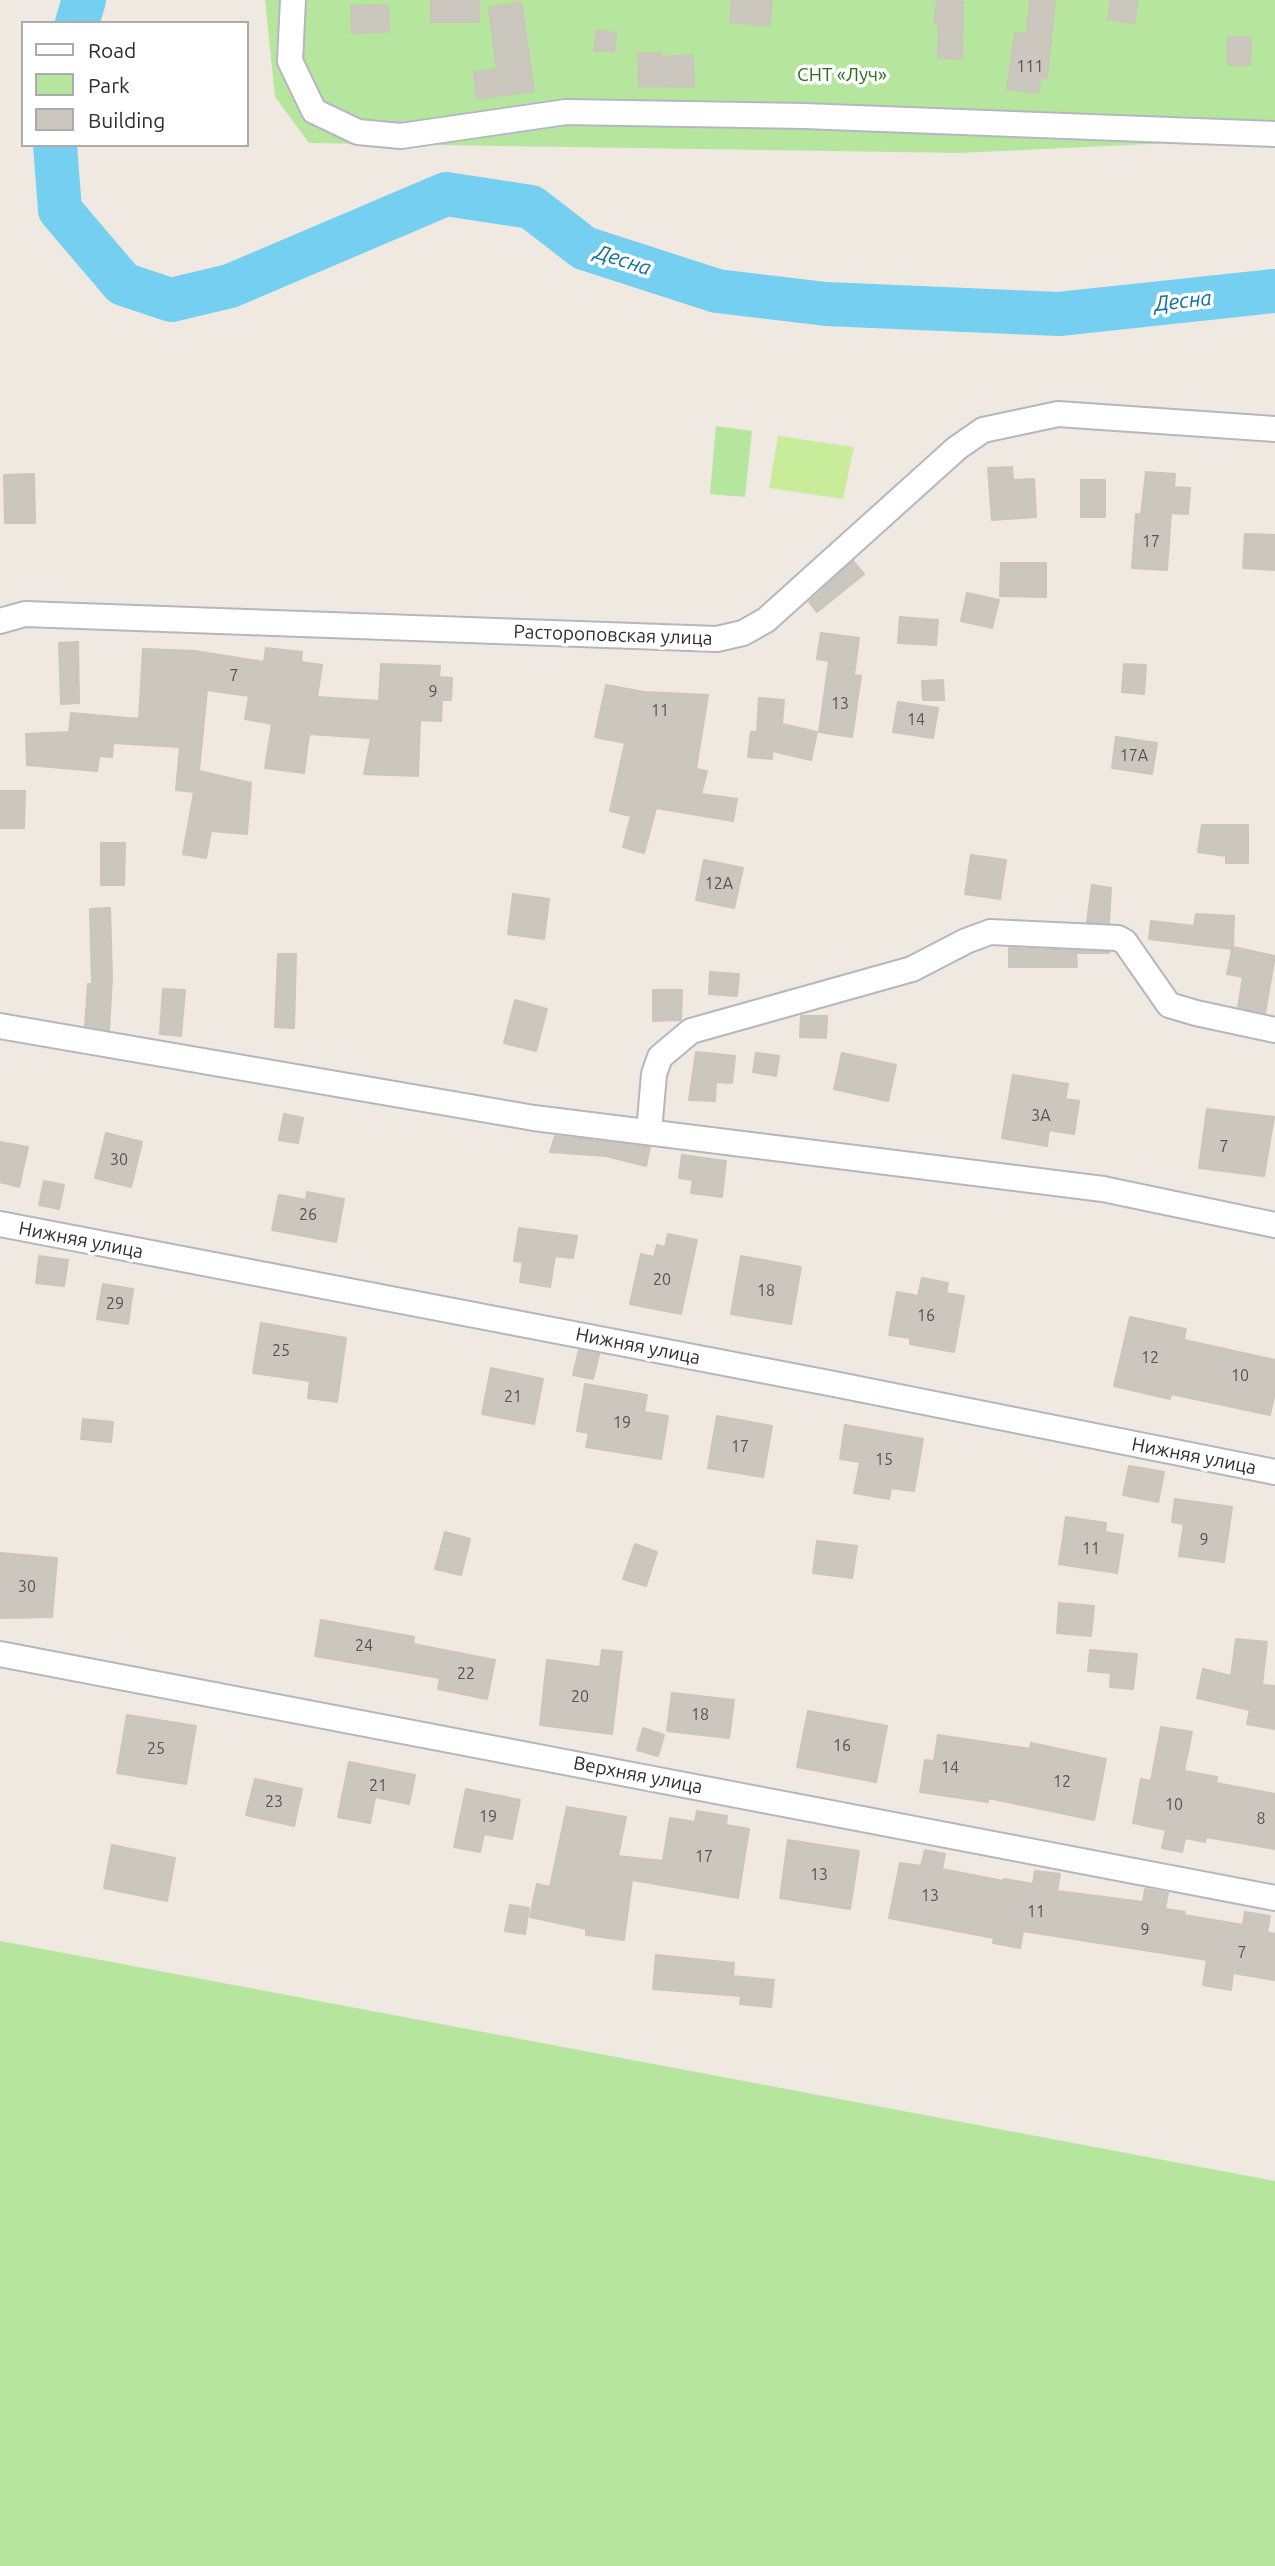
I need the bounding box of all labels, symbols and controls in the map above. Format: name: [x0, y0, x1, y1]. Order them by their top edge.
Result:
legend: [21, 21, 248, 147]
text: Road: [88, 38, 136, 62]
house number: 111: [1016, 57, 1044, 77]
park label: СНТ «Луч»: [797, 64, 887, 86]
text: Park: [88, 73, 130, 97]
text: Building: [88, 108, 165, 132]
water label: Десна: [592, 239, 654, 281]
water label: Десна: [1153, 285, 1213, 317]
house number: 17: [1142, 532, 1160, 552]
street label: Растороповская улица: [513, 620, 713, 650]
house number: 7: [229, 666, 239, 686]
house number: 9: [428, 682, 438, 702]
house number: 13: [831, 694, 849, 714]
house number: 11: [651, 701, 669, 721]
house number: 14: [907, 710, 925, 730]
house number: 17А: [1120, 746, 1148, 766]
house number: 12А: [705, 874, 733, 894]
house number: 3А: [1031, 1106, 1051, 1126]
house number: 7: [1219, 1137, 1229, 1157]
house number: 30: [110, 1150, 128, 1170]
house number: 26: [299, 1205, 317, 1225]
street label: Нижняя улица: [17, 1217, 145, 1263]
house number: 20: [653, 1270, 671, 1290]
house number: 18: [757, 1281, 775, 1301]
house number: 29: [106, 1294, 124, 1314]
house number: 16: [917, 1306, 935, 1326]
street label: Нижняя улица: [574, 1323, 702, 1369]
house number: 25: [272, 1341, 290, 1361]
house number: 12: [1141, 1348, 1159, 1368]
house number: 10: [1231, 1366, 1249, 1386]
house number: 21: [504, 1387, 522, 1407]
house number: 19: [613, 1413, 631, 1433]
street label: Нижняя улица: [1130, 1433, 1258, 1479]
house number: 17: [731, 1437, 749, 1457]
house number: 15: [875, 1450, 893, 1470]
house number: 9: [1199, 1530, 1209, 1550]
house number: 11: [1082, 1539, 1100, 1559]
house number: 30: [18, 1577, 36, 1597]
house number: 24: [355, 1636, 373, 1656]
house number: 22: [457, 1664, 475, 1684]
house number: 20: [571, 1687, 589, 1707]
house number: 18: [691, 1705, 709, 1725]
house number: 16: [833, 1736, 851, 1756]
house number: 25: [147, 1739, 165, 1759]
street label: Верхняя улица: [572, 1751, 704, 1799]
house number: 14: [941, 1758, 959, 1778]
house number: 12: [1053, 1772, 1071, 1792]
house number: 21: [369, 1776, 387, 1796]
house number: 23: [265, 1792, 283, 1812]
house number: 10: [1165, 1795, 1183, 1815]
house number: 19: [479, 1807, 497, 1827]
house number: 8: [1256, 1809, 1266, 1829]
house number: 17: [695, 1847, 713, 1867]
house number: 13: [810, 1865, 828, 1885]
house number: 13: [921, 1886, 939, 1906]
house number: 11: [1027, 1902, 1045, 1922]
house number: 9: [1140, 1920, 1150, 1940]
house number: 7: [1237, 1943, 1247, 1963]

